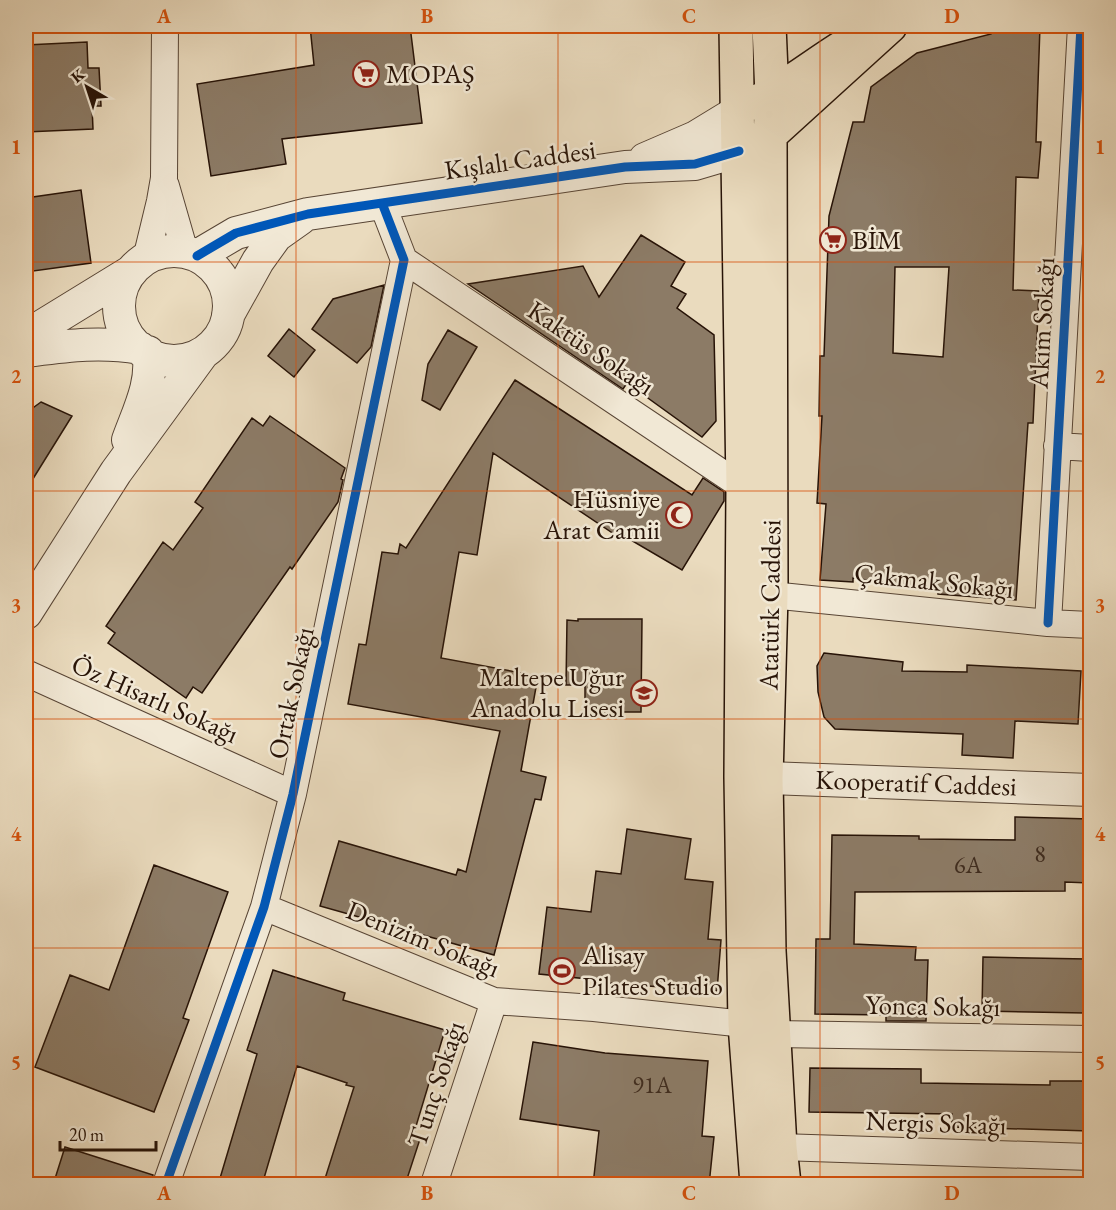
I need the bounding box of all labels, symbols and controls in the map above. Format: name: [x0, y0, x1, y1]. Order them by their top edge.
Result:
text: A: [156, 3, 172, 29]
text: B: [421, 3, 433, 29]
text: C: [682, 3, 696, 29]
text: D: [944, 3, 960, 29]
place label: MOPAŞ: [386, 56, 475, 91]
north arrow: [57, 57, 117, 117]
supermarket icon: MOPAŞ: [351, 59, 381, 89]
text: K: [67, 63, 90, 88]
street label: Kışlalı Caddesi: [442, 132, 598, 187]
text: 1: [11, 134, 21, 160]
text: 1: [1095, 134, 1105, 160]
place label: BİM: [852, 222, 901, 257]
supermarket icon: BİM: [818, 225, 848, 255]
street label: Akım Sokağı: [1021, 256, 1062, 391]
street label: Kaktüs Sokağı: [521, 292, 662, 403]
text: 2: [11, 363, 22, 389]
text: 2: [1095, 363, 1106, 389]
place label: Hüsniye Arat Camii: [542, 481, 660, 547]
mosque icon: Hüsniye Arat Camii: [664, 500, 694, 530]
street label: Atatürk Caddesi: [750, 519, 788, 692]
street label: Çakmak Sokağı: [853, 555, 1016, 606]
text: 3: [11, 592, 21, 618]
text: 3: [1095, 592, 1105, 618]
street label: Ortak Sokağı: [259, 623, 322, 762]
street label: Öz Hisarlı Sokağı: [66, 646, 244, 751]
place label: Maltepe Uğur Anadolu Lisesi: [470, 659, 624, 725]
school or university icon: Maltepe Uğur Anadolu Lisesi: [629, 678, 659, 708]
street label: Kooperatif Caddesi: [815, 761, 1018, 804]
text: 4: [11, 821, 22, 847]
text: 4: [1095, 821, 1106, 847]
house number: 8: [1034, 838, 1046, 869]
house number: 6A: [954, 849, 982, 880]
street label: Denizim Sokağı: [341, 892, 505, 985]
place label: Alisay Pilates Studio: [581, 937, 723, 1003]
sports icon: Alisay Pilates Studio: [547, 956, 577, 986]
street label: Yonca Sokağı: [865, 987, 1001, 1024]
street label: Tunç Sokağı: [399, 1016, 472, 1151]
text: 5: [11, 1049, 21, 1075]
text: 5: [1095, 1049, 1105, 1075]
house number: 91A: [632, 1069, 672, 1100]
street label: Nergis Sokağı: [865, 1103, 1007, 1142]
scale bar: [60, 1114, 156, 1152]
text: 20 m: [69, 1123, 104, 1146]
text: A: [156, 1180, 172, 1206]
text: B: [421, 1180, 433, 1206]
text: C: [682, 1180, 696, 1206]
text: D: [944, 1180, 960, 1206]

